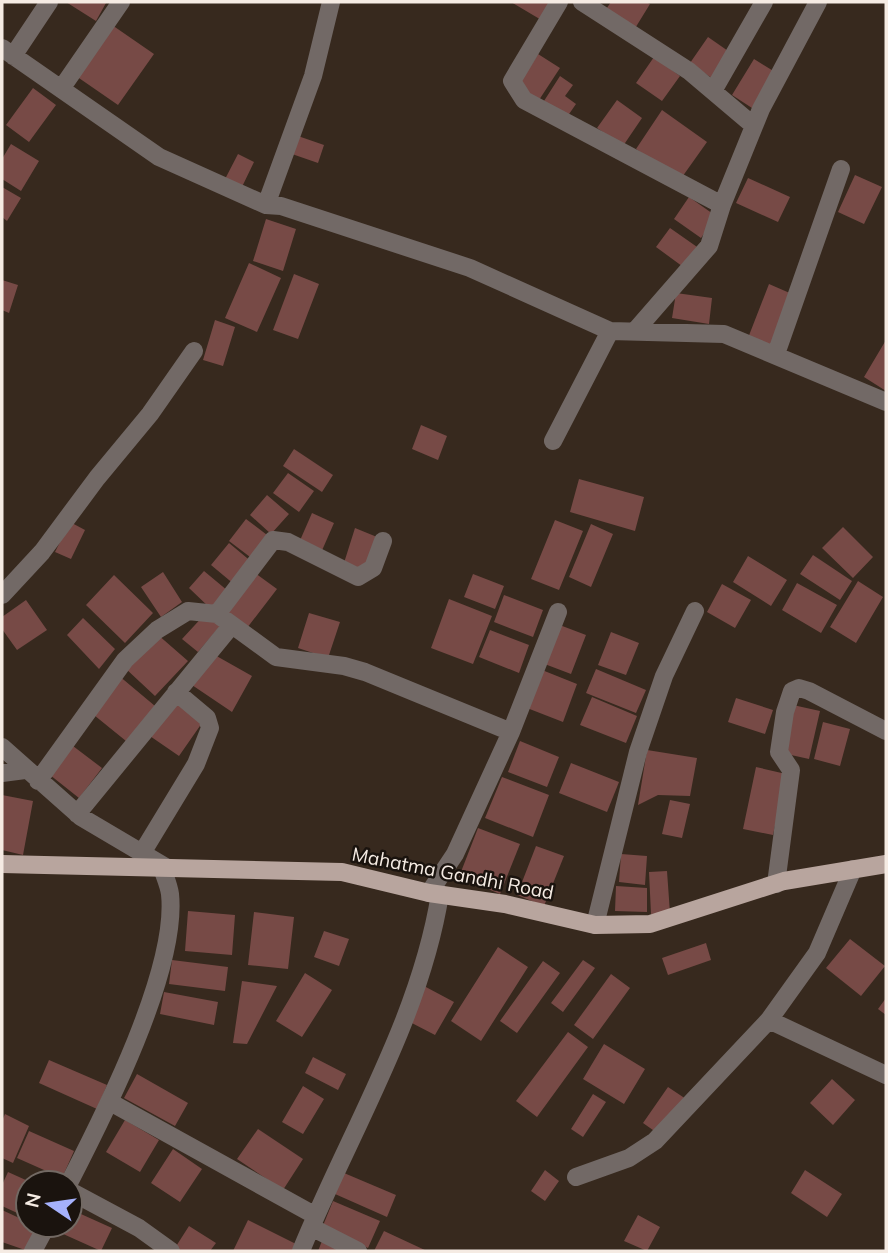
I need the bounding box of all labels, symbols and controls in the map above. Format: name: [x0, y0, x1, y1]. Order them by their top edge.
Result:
street label: Mahatma Gandhi Road: [350, 842, 556, 904]
north arrow: [14, 1169, 84, 1239]
text: N: [19, 1190, 46, 1210]

